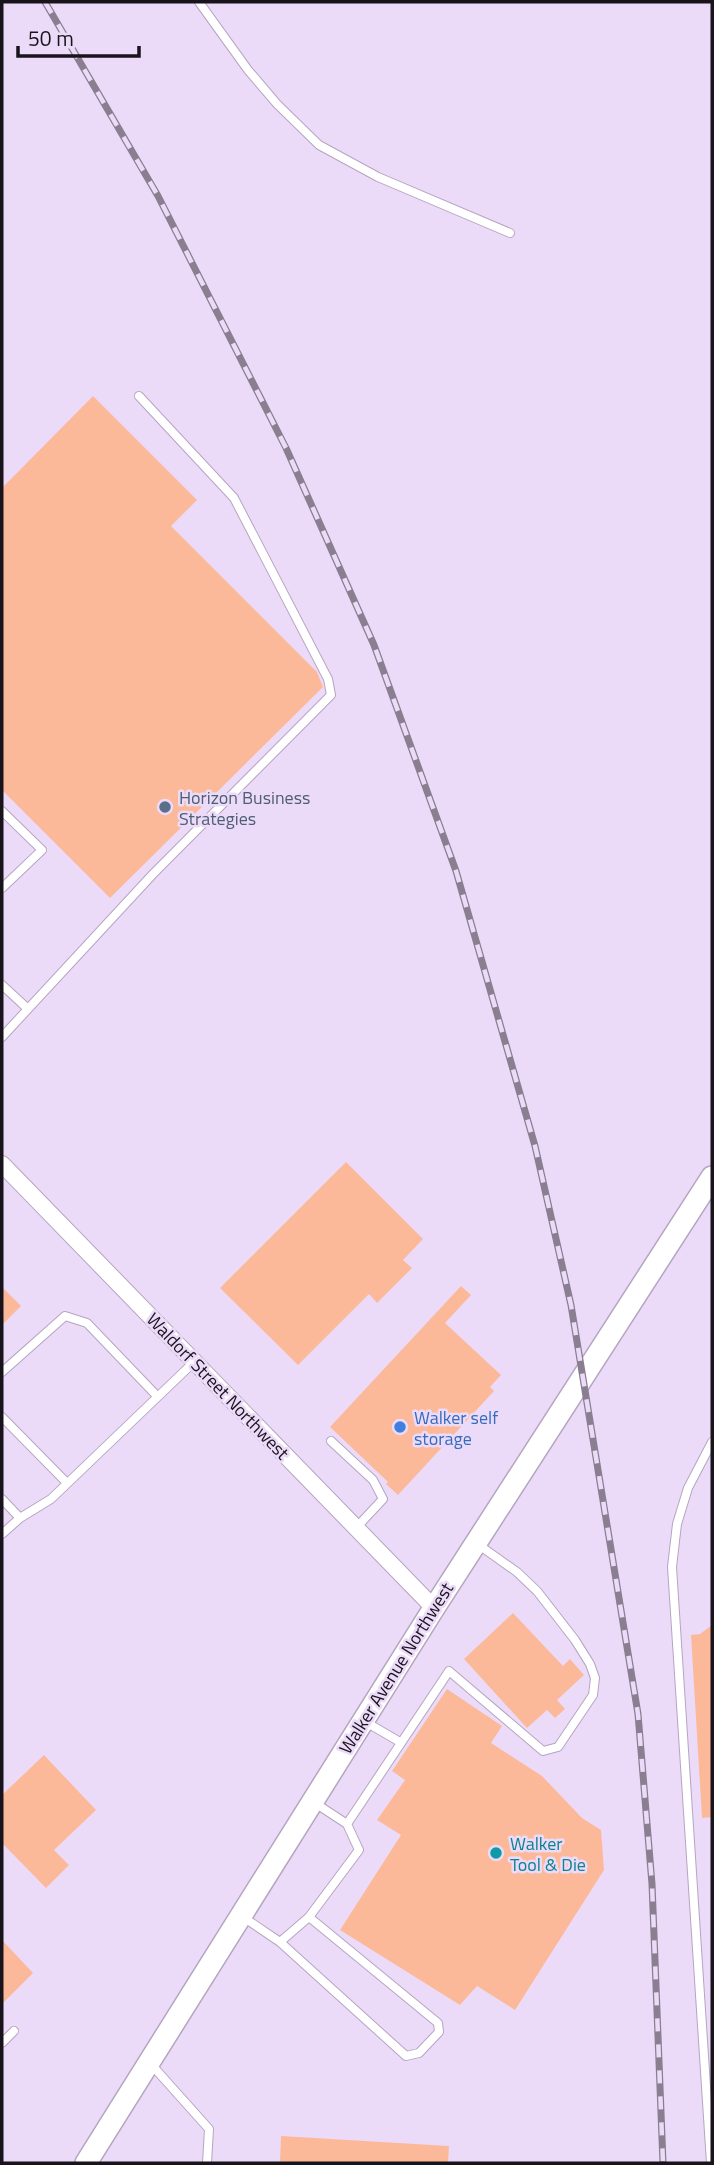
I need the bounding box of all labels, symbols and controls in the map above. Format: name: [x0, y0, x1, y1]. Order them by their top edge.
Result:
scale bar: [18, 14, 138, 58]
text: 50 m: [28, 22, 74, 54]
place label: Horizon Business Strategies: [179, 784, 310, 832]
marker: Horizon Business Strategies: [157, 799, 173, 815]
street label: Waldorf Street Northwest: [140, 1306, 296, 1466]
place label: Walker self storage: [414, 1404, 498, 1452]
marker: Walker self storage: [392, 1419, 408, 1435]
street label: Walker Avenue Northwest: [332, 1576, 460, 1759]
place label: Walker Tool & Die: [510, 1830, 586, 1878]
marker: Walker Tool & Die: [488, 1845, 504, 1861]

